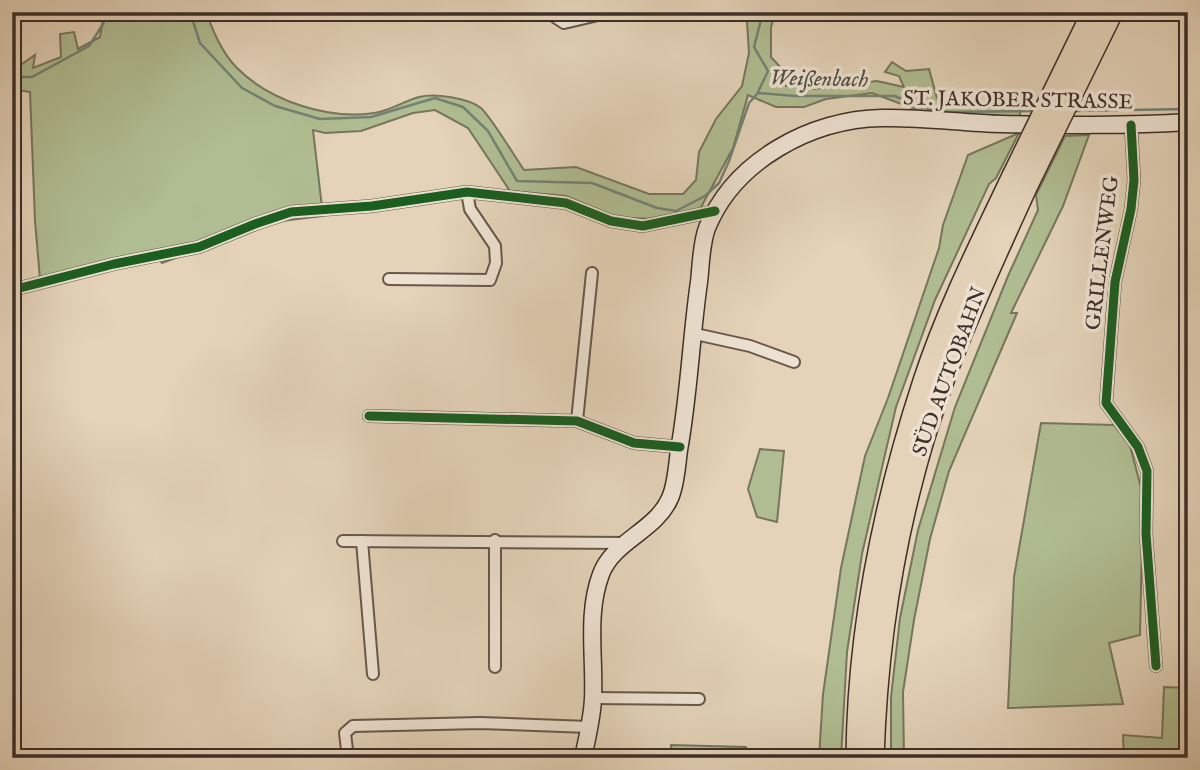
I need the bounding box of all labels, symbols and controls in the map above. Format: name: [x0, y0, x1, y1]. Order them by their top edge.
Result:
water label: Weißenbach: [769, 64, 869, 94]
street label: ST. JAKOBER STRASSE: [903, 85, 1133, 117]
street label: GRILLENWEG: [1080, 174, 1126, 332]
street label: SÜD AUTOBAHN: [907, 284, 993, 460]

